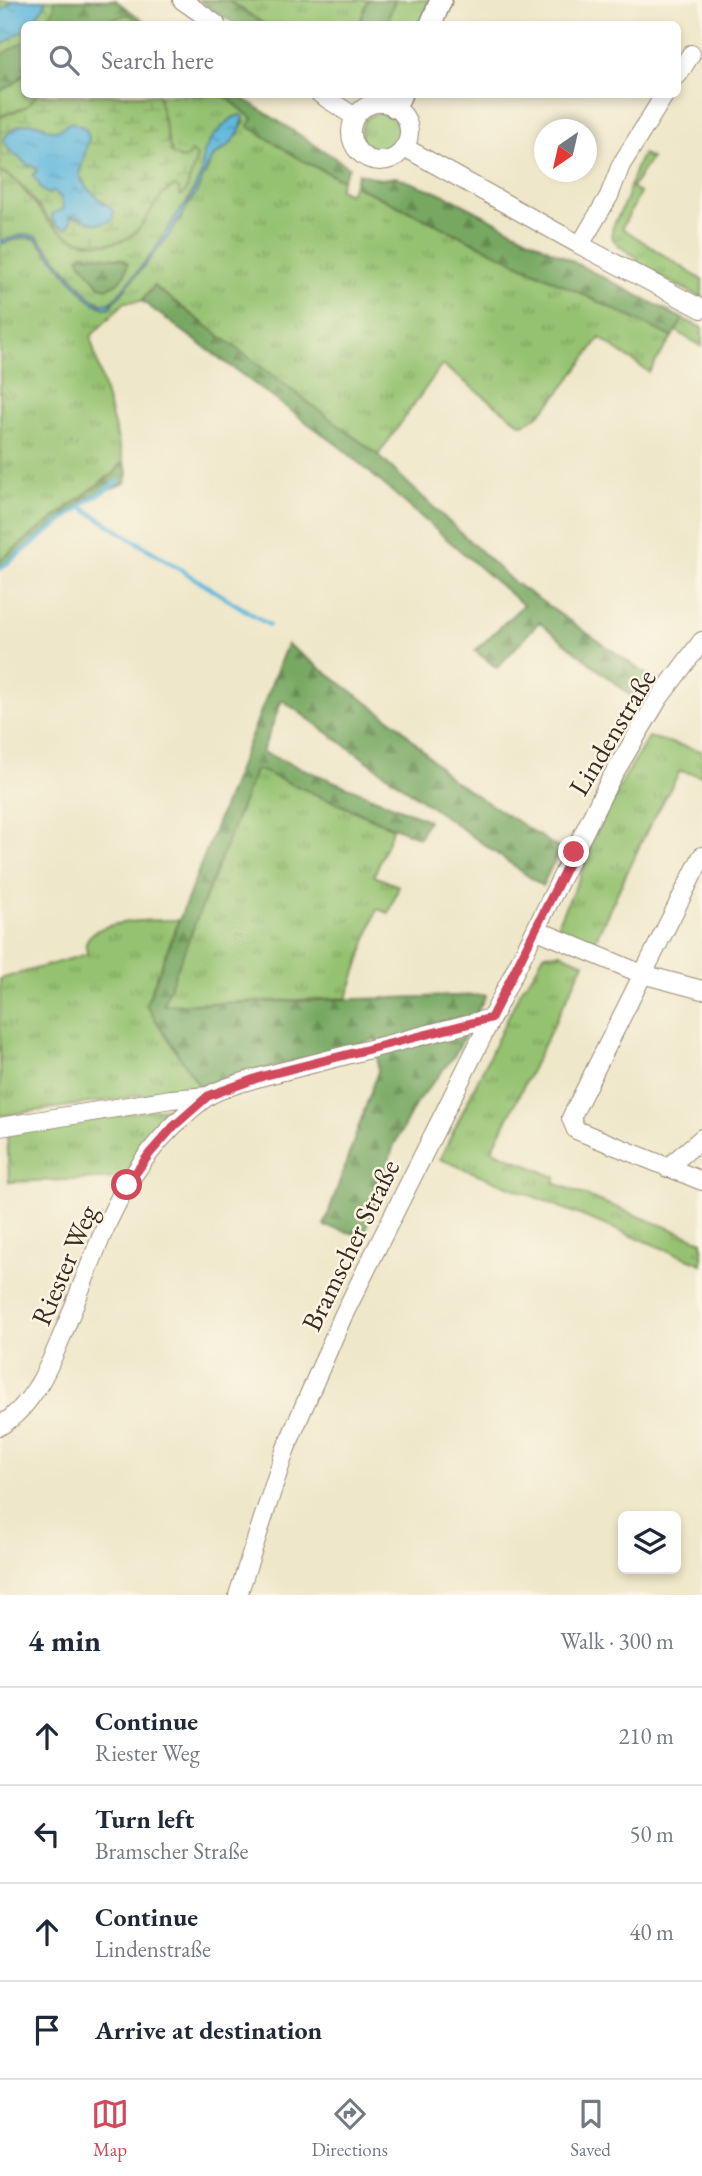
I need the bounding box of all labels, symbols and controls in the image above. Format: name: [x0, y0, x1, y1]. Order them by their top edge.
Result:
search box: [21, 21, 681, 98]
icon: search: [45, 41, 83, 79]
text: Search here: [101, 43, 214, 77]
north arrow: [534, 119, 597, 182]
street label: Lindenstraße: [560, 662, 664, 802]
route end: [558, 836, 589, 867]
street label: Bramscher Straße: [293, 1153, 407, 1337]
route start: [111, 1169, 142, 1200]
street label: Riester Weg: [23, 1199, 106, 1331]
map controls: [618, 1511, 681, 1574]
button: layers: [618, 1511, 681, 1574]
text: 4 min: [28, 1621, 101, 1660]
text: Walk · 300 m: [560, 1626, 674, 1656]
text: Continue: [95, 1704, 198, 1738]
icon: ahead: [28, 1717, 66, 1755]
text: 210 m: [618, 1721, 674, 1751]
text: Riester Weg: [95, 1738, 200, 1768]
text: Turn left: [95, 1802, 194, 1836]
icon: left: [28, 1815, 66, 1853]
text: 50 m: [629, 1819, 674, 1849]
text: Bramscher Straße: [95, 1836, 248, 1866]
text: Continue: [95, 1900, 198, 1934]
icon: ahead: [28, 1913, 66, 1951]
text: 40 m: [629, 1917, 674, 1947]
text: Lindenstraße: [95, 1934, 211, 1964]
icon: arrive: [28, 2011, 66, 2049]
text: Arrive at destination: [95, 2013, 322, 2047]
tab: Map: [91, 2095, 129, 2162]
tab: Directions: [311, 2095, 388, 2162]
tab: Saved: [570, 2095, 611, 2162]

